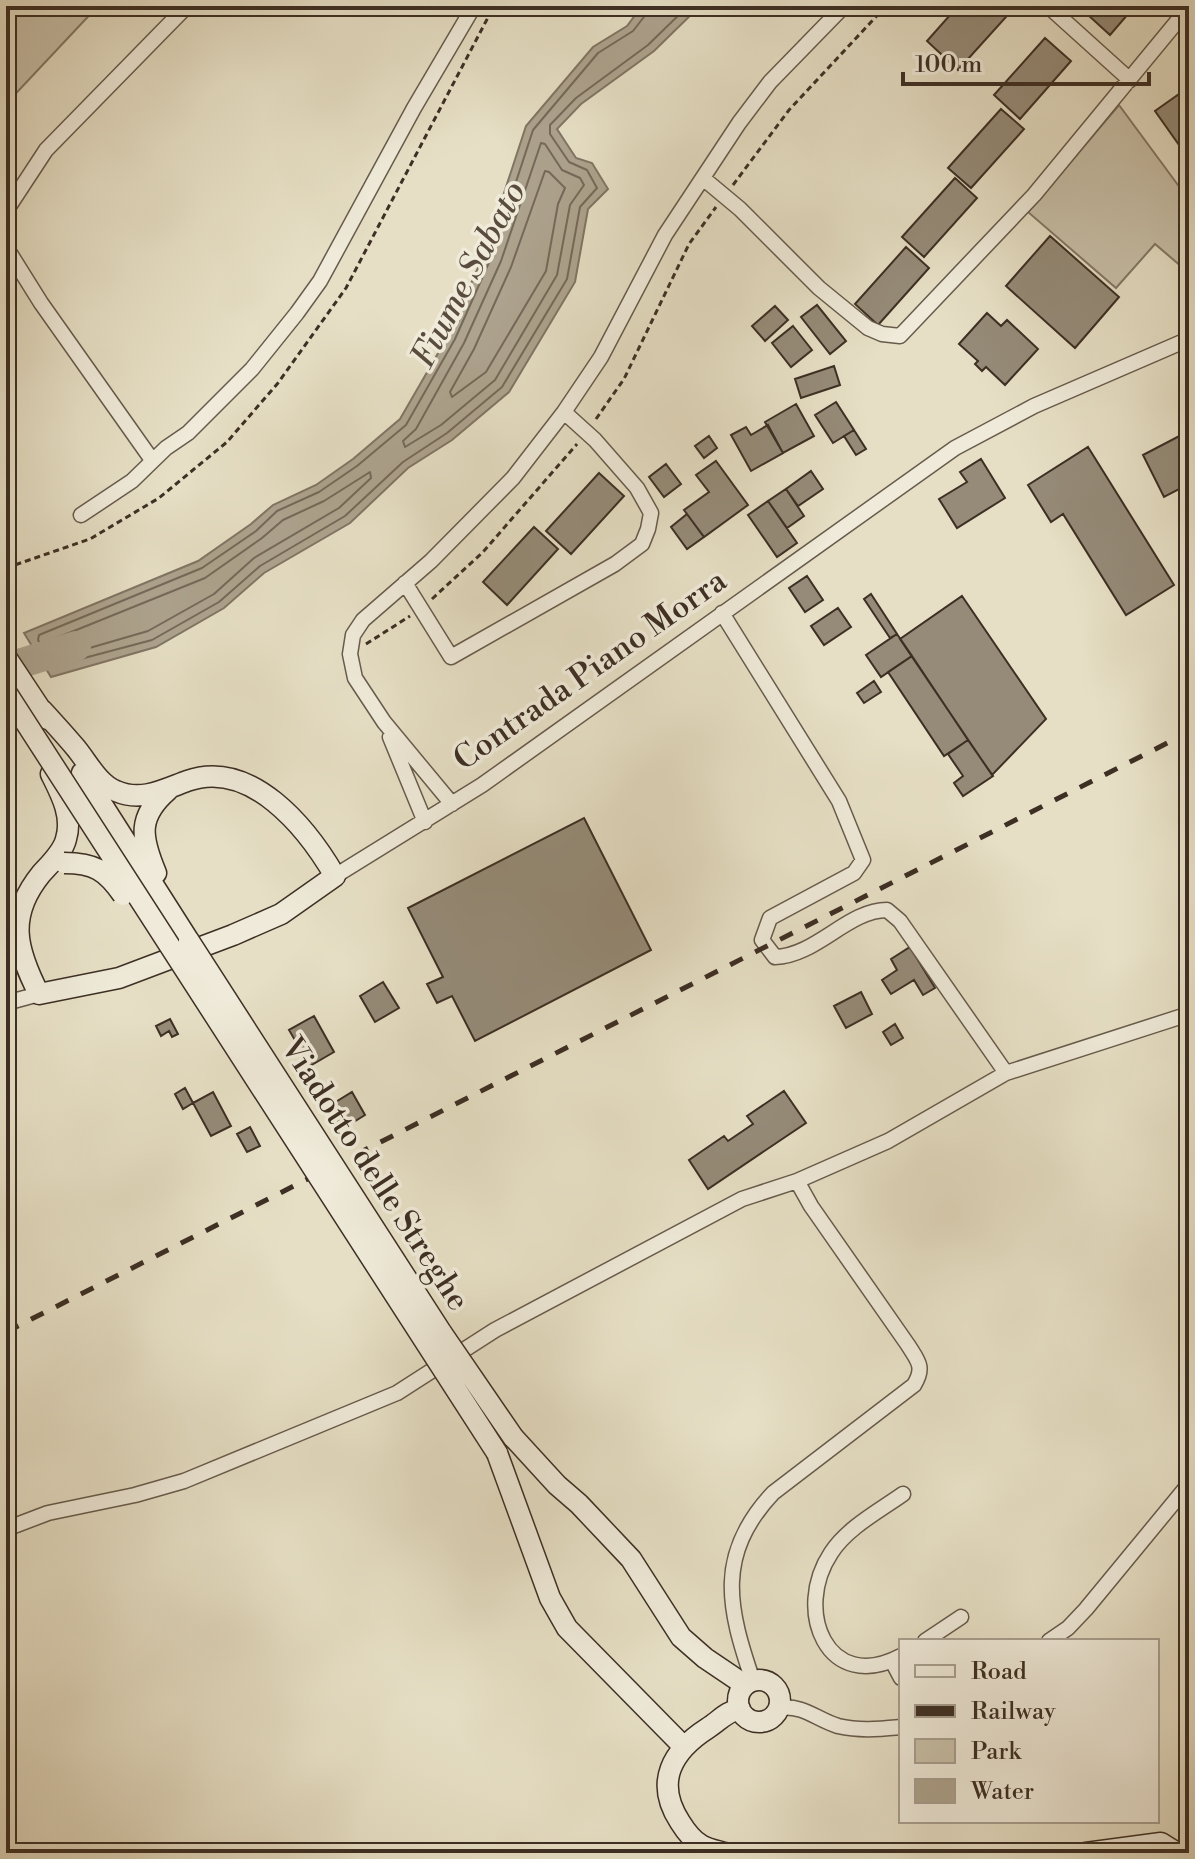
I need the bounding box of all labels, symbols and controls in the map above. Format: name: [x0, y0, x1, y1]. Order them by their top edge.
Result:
scale bar: [903, 36, 1149, 86]
text: 100 m: [915, 50, 982, 80]
water label: Fiume Sabato: [402, 175, 536, 375]
street label: Contrada Piano Morra: [446, 560, 735, 779]
street label: Viadotto delle Streghe: [271, 1029, 478, 1318]
legend: [899, 1639, 1159, 1823]
text: Road: [971, 1657, 1027, 1687]
text: Railway: [971, 1697, 1056, 1727]
text: Park: [971, 1737, 1022, 1767]
text: Water: [970, 1777, 1034, 1807]

